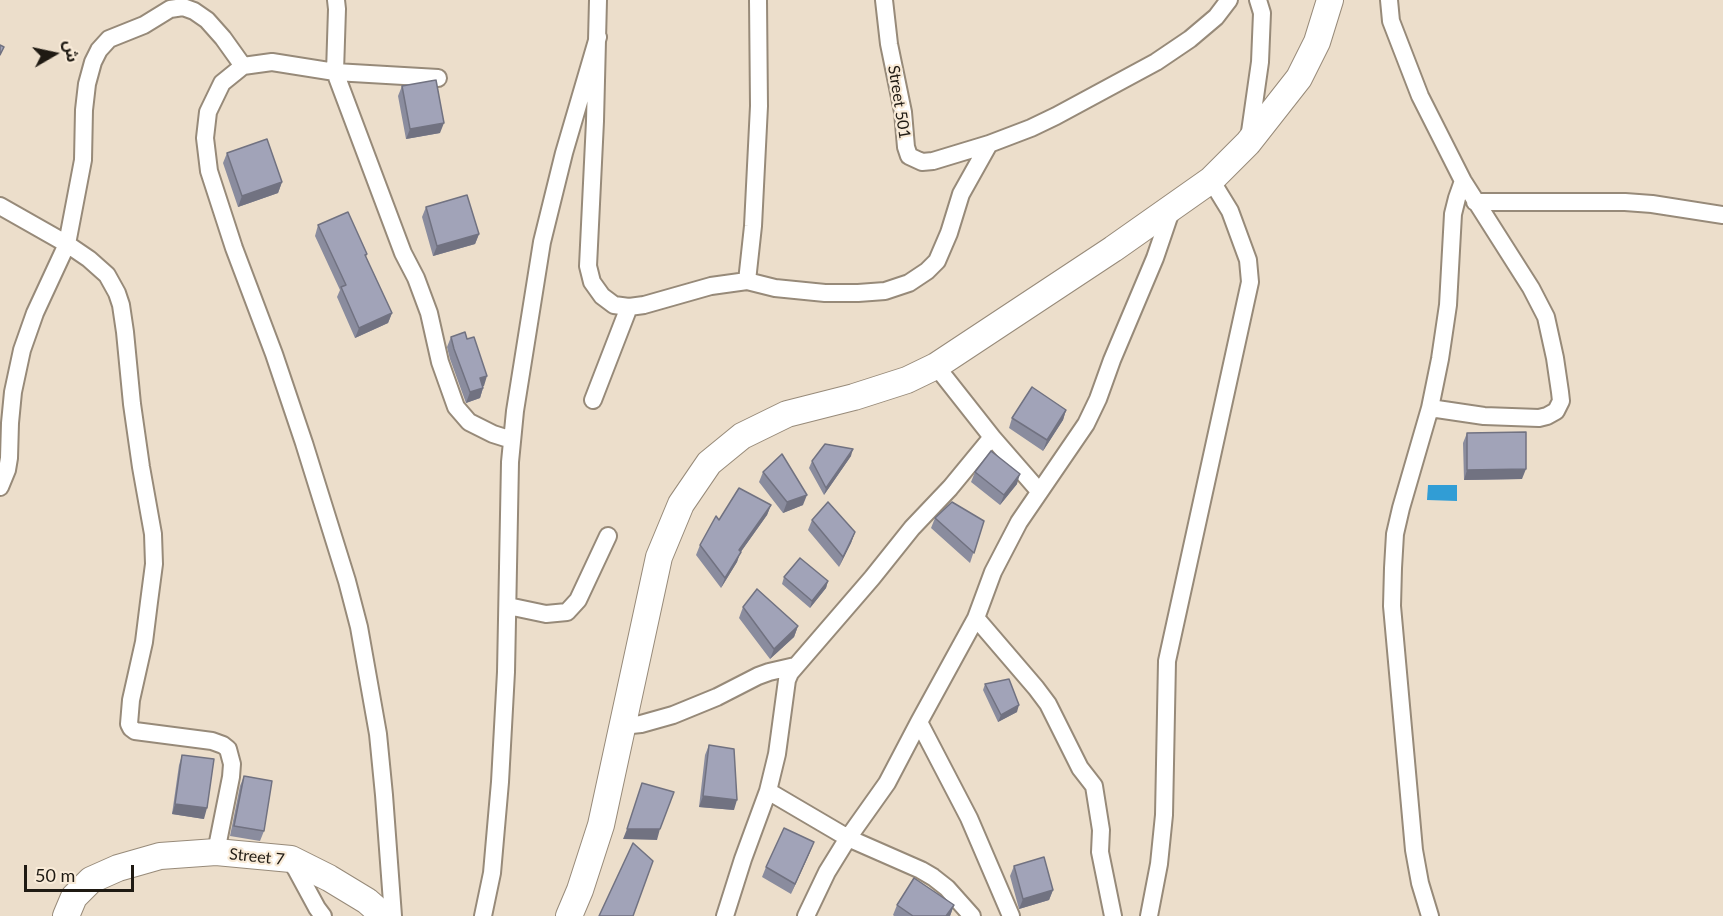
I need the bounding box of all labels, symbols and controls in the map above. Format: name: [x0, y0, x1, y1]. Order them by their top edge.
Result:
north arrow: [24, 24, 84, 84]
text: ش: [61, 39, 83, 63]
street label: Street 501: [884, 64, 914, 140]
street label: Street 7: [228, 845, 286, 869]
scale bar: [27, 853, 136, 891]
text: 50 m: [35, 864, 75, 886]

